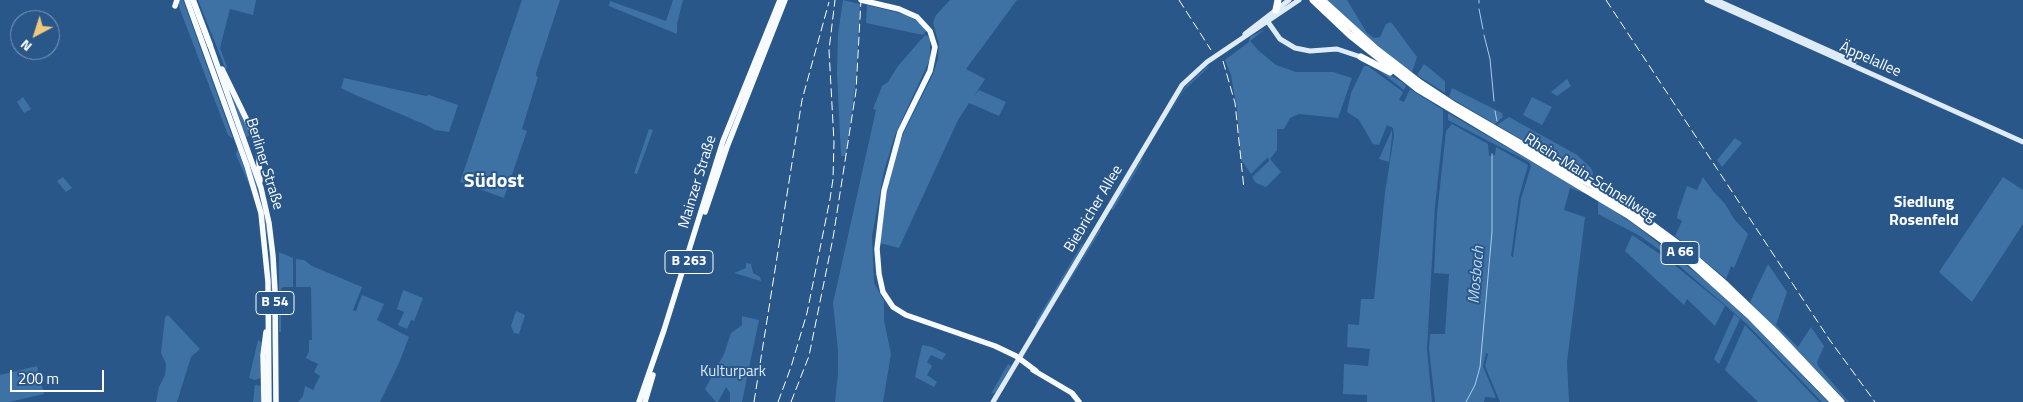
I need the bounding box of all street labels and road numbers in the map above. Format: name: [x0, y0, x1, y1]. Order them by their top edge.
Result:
street label: Äppelallee: [1836, 38, 1904, 82]
street label: Berliner Straße: [242, 116, 286, 212]
street label: Rhein-Main-Schnellweg: [1521, 130, 1659, 226]
street label: Mainzer Straße: [675, 133, 721, 231]
street label: Biebricher Allee: [1061, 162, 1127, 256]
road number: A 66: [1661, 242, 1699, 264]
road number: B 263: [665, 250, 713, 274]
road number: B 54: [256, 292, 294, 314]

